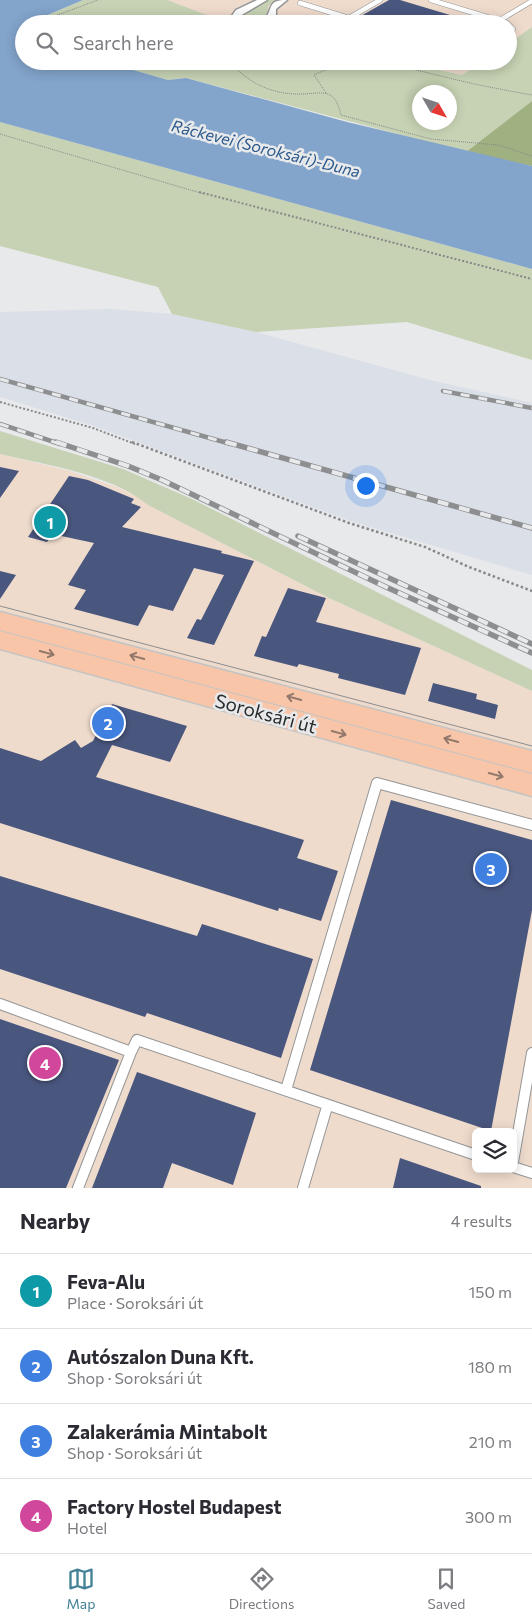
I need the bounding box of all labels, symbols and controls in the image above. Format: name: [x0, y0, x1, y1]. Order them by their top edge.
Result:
search box: [15, 15, 517, 70]
icon: search: [33, 29, 61, 57]
text: Search here: [73, 31, 173, 54]
north arrow: [412, 85, 457, 130]
water label: Ráckevei (Soroksári)-Duna: [170, 115, 362, 181]
your location: [353, 473, 379, 499]
pin: 1: [34, 503, 66, 541]
one-way arrow: [39, 649, 55, 658]
one-way arrow: [129, 652, 145, 661]
street label: Soroksári út: [213, 688, 320, 738]
one-way arrow: [287, 693, 303, 702]
pin: 2: [92, 704, 124, 742]
one-way arrow: [330, 728, 346, 738]
one-way arrow: [444, 735, 460, 744]
one-way arrow: [487, 771, 503, 780]
pin: 3: [475, 850, 507, 888]
pin: 4: [29, 1044, 61, 1082]
map controls: [472, 1128, 517, 1173]
button: layers: [472, 1128, 517, 1173]
text: Nearby: [20, 1208, 90, 1233]
text: 4 results: [451, 1211, 512, 1230]
text: Feva-Alu: [67, 1270, 145, 1293]
text: 1: [32, 1282, 40, 1301]
text: 150 m: [469, 1282, 512, 1301]
text: Place · Soroksári út: [67, 1293, 204, 1312]
text: Autószalon Duna Kft.: [67, 1345, 254, 1368]
text: 2: [31, 1357, 41, 1376]
text: 180 m: [468, 1357, 512, 1376]
text: Shop · Soroksári út: [67, 1368, 202, 1387]
text: Zalakerámia Mintabolt: [67, 1420, 267, 1443]
text: 3: [31, 1432, 41, 1451]
text: 210 m: [469, 1432, 512, 1451]
text: Shop · Soroksári út: [67, 1443, 202, 1462]
text: Factory Hostel Budapest: [67, 1495, 281, 1518]
text: 4: [31, 1507, 41, 1526]
text: 300 m: [465, 1507, 512, 1526]
text: Hotel: [67, 1518, 107, 1537]
tab: Map: [67, 1565, 95, 1612]
tab: Directions: [229, 1565, 294, 1612]
tab: Saved: [428, 1565, 465, 1612]

